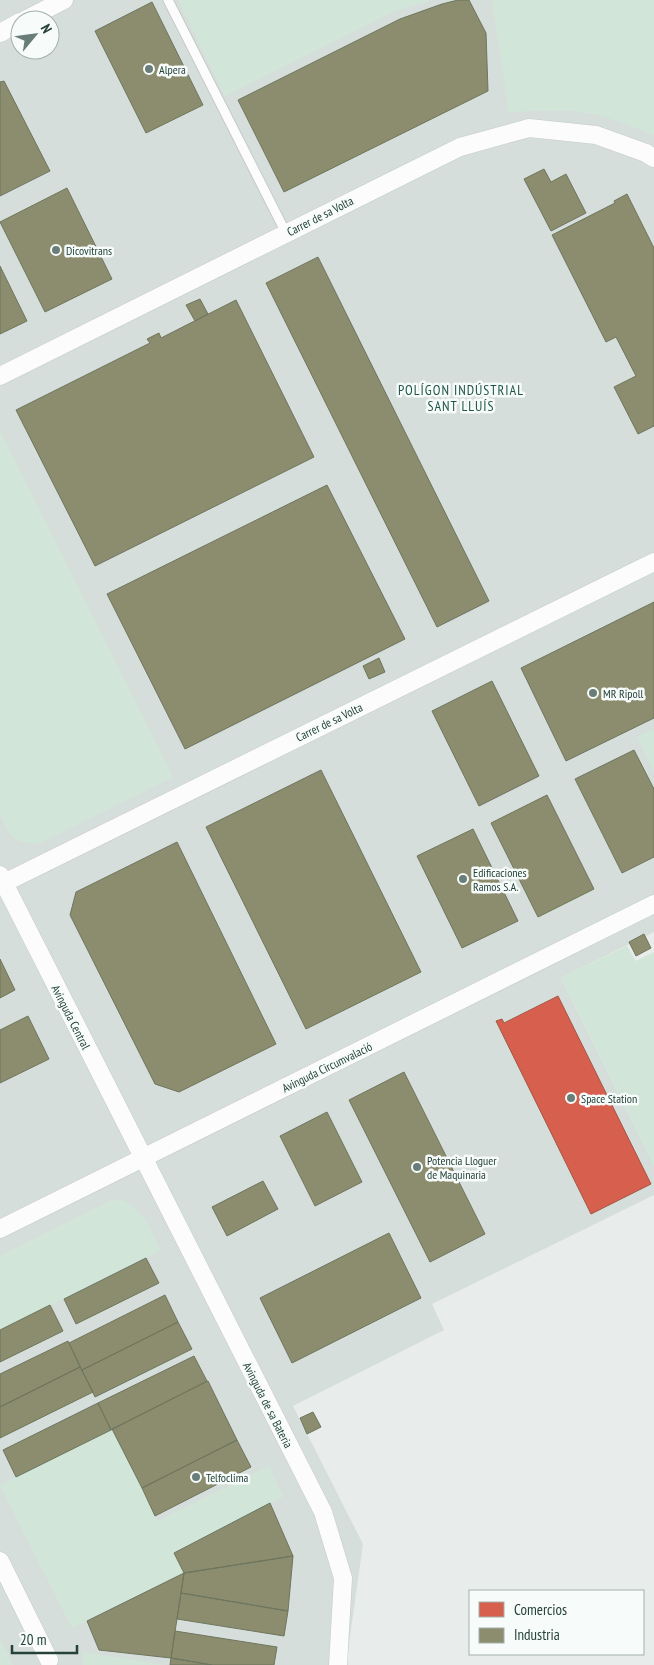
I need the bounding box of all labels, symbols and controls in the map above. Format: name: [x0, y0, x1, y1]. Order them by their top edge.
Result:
north arrow: [10, 10, 60, 60]
text: N: [37, 21, 56, 36]
place label: Alpera: [159, 62, 186, 77]
marker: Alpera: [143, 63, 155, 75]
street label: Carrer de sa Volta: [284, 193, 356, 239]
place label: Dicovitrans: [66, 243, 112, 258]
marker: Dicovitrans: [50, 244, 62, 256]
district label: POLÍGON INDÚSTRIAL SANT LLUÍS: [398, 381, 524, 415]
place label: MR Ripoll: [603, 686, 644, 701]
marker: MR Ripoll: [587, 687, 599, 699]
street label: Carrer de sa Volta: [293, 699, 365, 745]
place label: Edificaciones Ramos S.A.: [473, 865, 527, 894]
marker: Edificaciones Ramos S.A.: [457, 873, 469, 885]
street label: Avinguda Central: [48, 982, 94, 1052]
street label: Avinguda Circumvalació: [279, 1039, 375, 1095]
place label: Space Station: [581, 1091, 637, 1106]
marker: Space Station: [565, 1092, 577, 1104]
place label: Potencia Lloguer de Maquinaria: [427, 1153, 497, 1182]
marker: Potencia Lloguer de Maquinaria: [411, 1161, 423, 1173]
street label: Avinguda de sa Bateria: [240, 1360, 296, 1451]
place label: Telfoclima: [206, 1470, 249, 1485]
marker: Telfoclima: [190, 1471, 202, 1483]
legend: [469, 1590, 644, 1655]
text: Comercios: [514, 1600, 567, 1619]
scale bar: [12, 1622, 78, 1654]
text: Industria: [514, 1625, 560, 1644]
text: 20 m: [20, 1630, 46, 1649]

